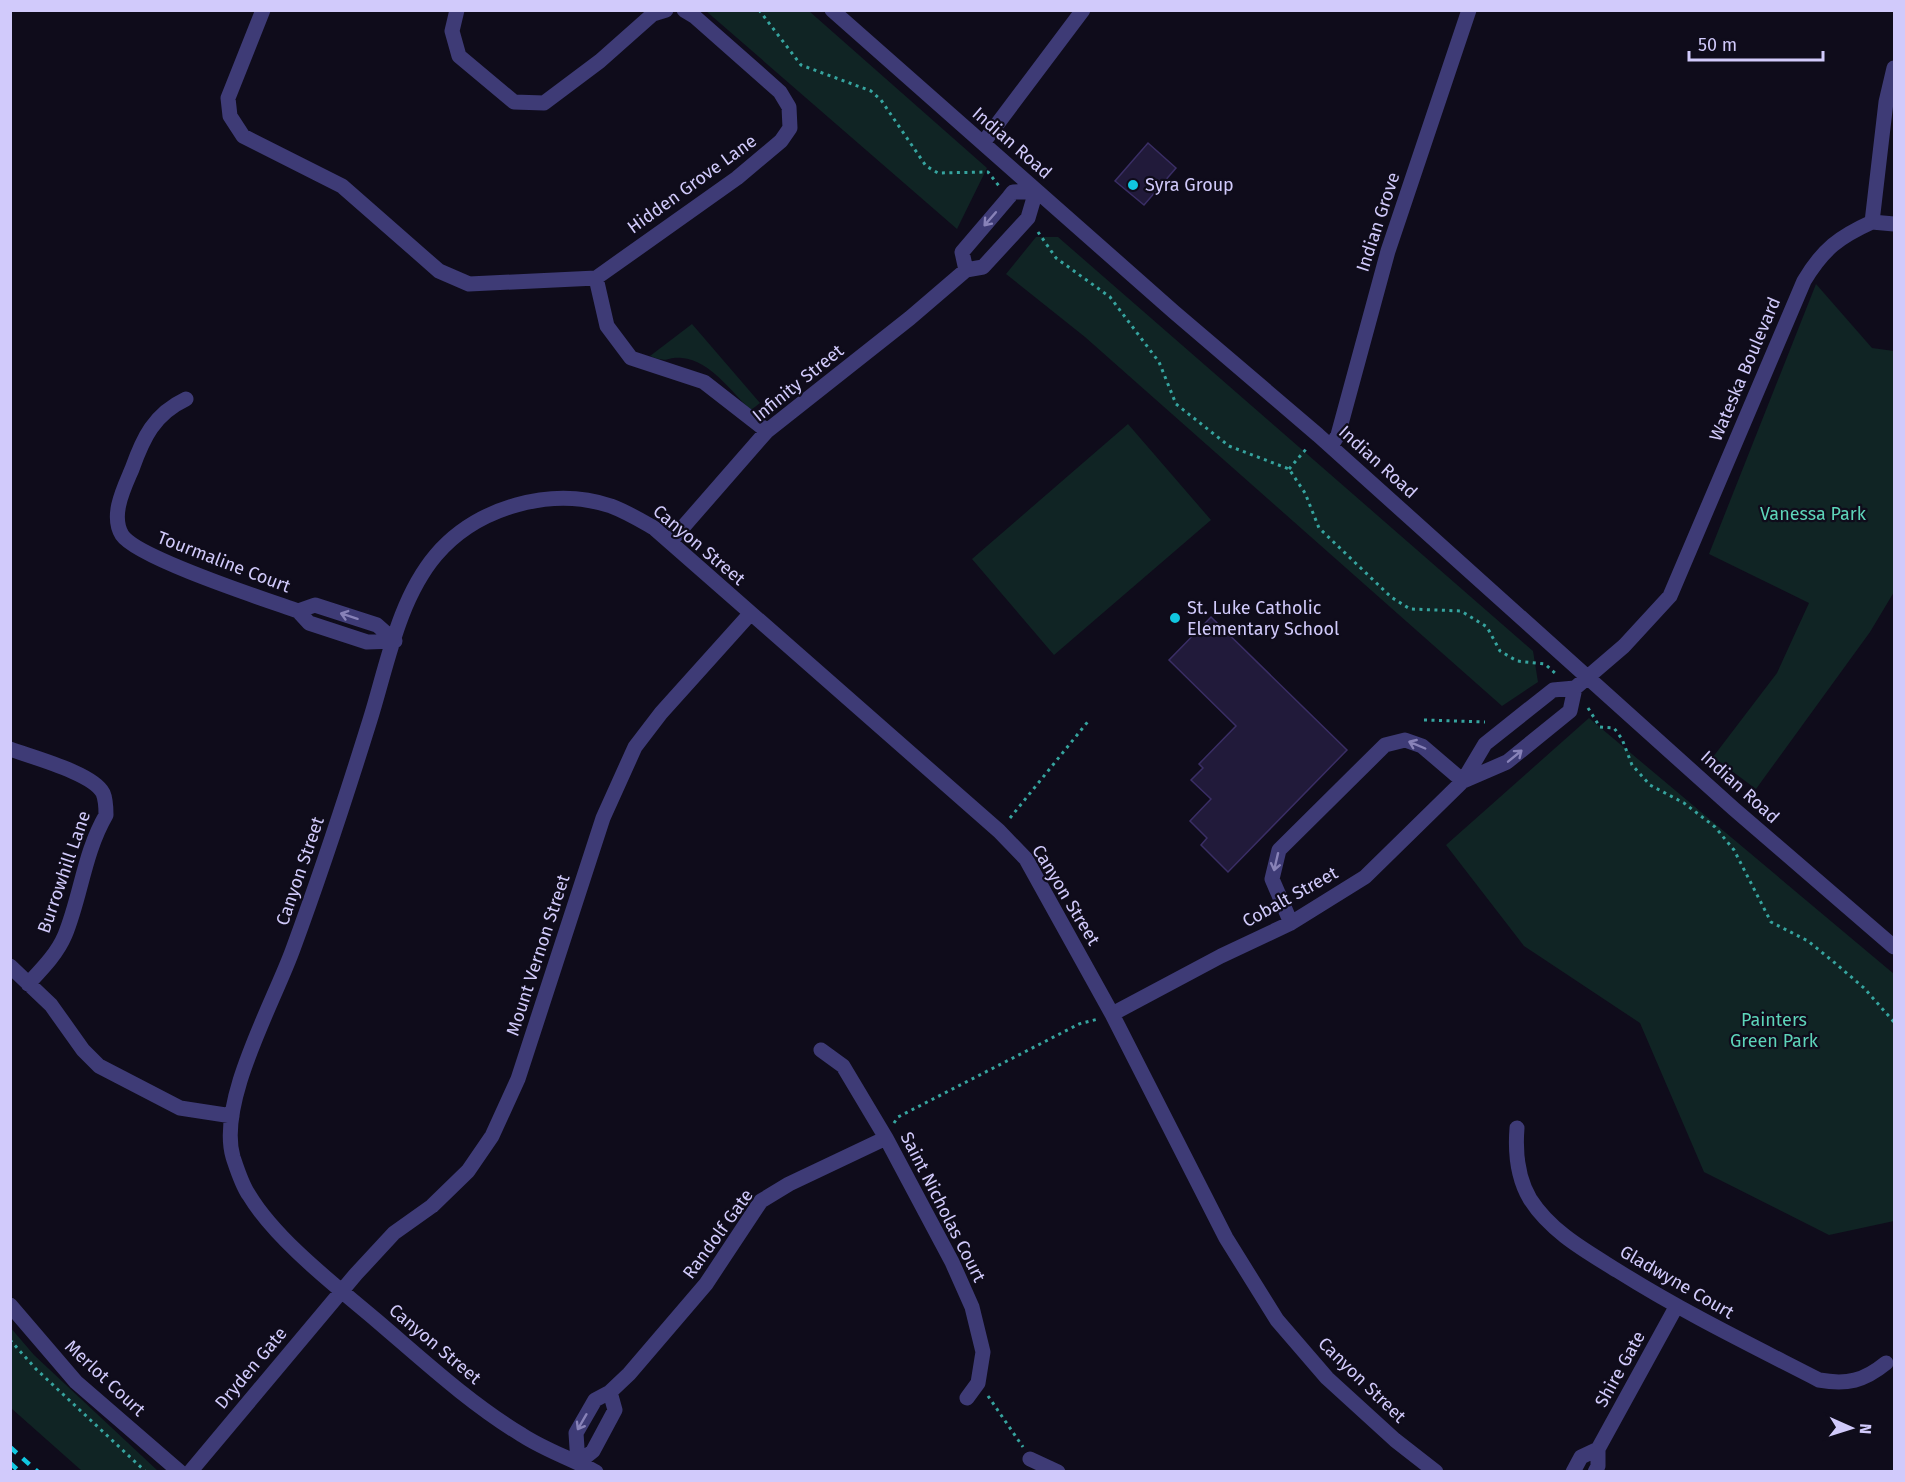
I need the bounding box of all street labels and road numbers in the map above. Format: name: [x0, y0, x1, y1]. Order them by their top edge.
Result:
street label: Indian Road: [968, 102, 1056, 184]
street label: Hidden Grove Lane: [623, 130, 761, 238]
street label: Indian Grove: [1352, 169, 1404, 275]
street label: Wateska Boulevard: [1705, 294, 1785, 444]
street label: Infinity Street: [748, 339, 848, 426]
street label: Indian Road: [1334, 421, 1422, 503]
street label: Canyon Street: [648, 500, 750, 590]
street label: Tourmaline Court: [154, 526, 294, 598]
street label: Indian Road: [1696, 746, 1784, 828]
street label: Burrowhill Lane: [33, 808, 95, 936]
street label: Canyon Street: [271, 813, 329, 928]
street label: Canyon Street: [1027, 841, 1105, 950]
street label: Cobalt Street: [1238, 862, 1342, 932]
street label: Mount Vernon Street: [502, 871, 575, 1038]
street label: Saint Nicholas Court: [896, 1128, 991, 1286]
street label: Randolf Gate: [678, 1185, 758, 1283]
street label: Gladwyne Court: [1616, 1240, 1738, 1324]
street label: Canyon Street: [384, 1299, 486, 1389]
street label: Dryden Gate: [210, 1322, 292, 1414]
street label: Shire Gate: [1590, 1327, 1650, 1411]
street label: Canyon Street: [1314, 1333, 1411, 1428]
street label: Merlot Court: [60, 1335, 150, 1421]

